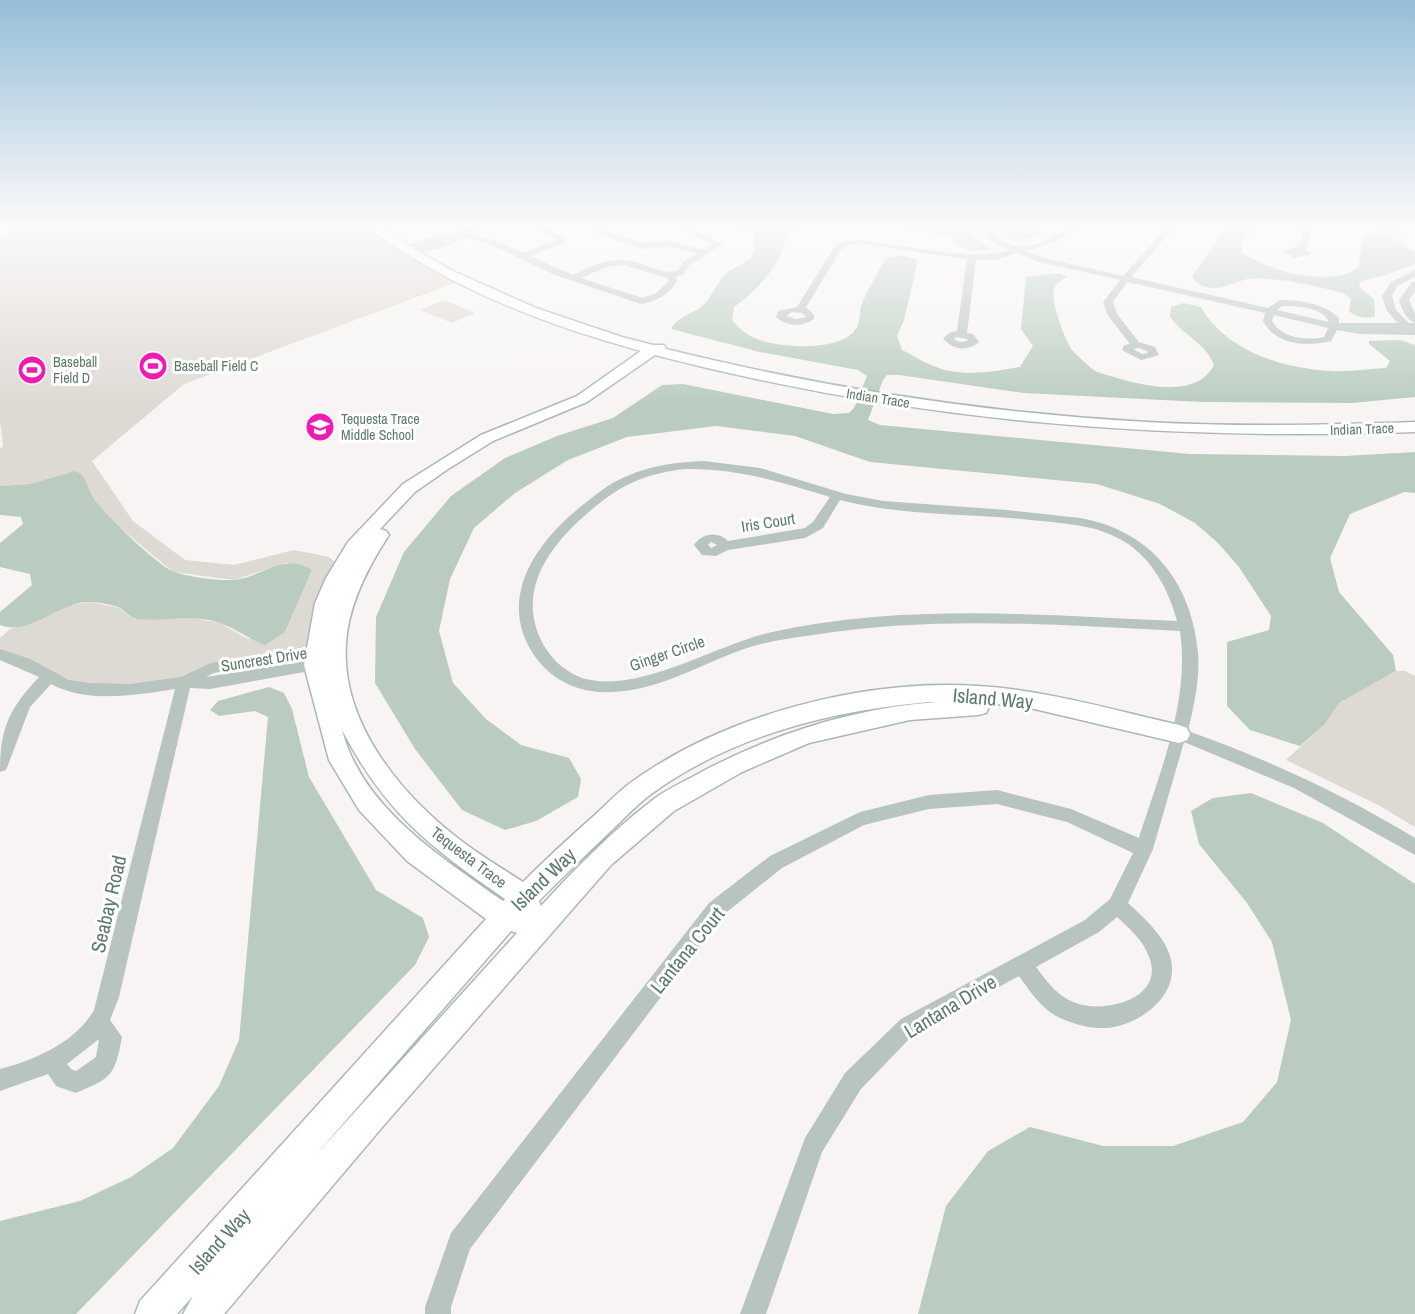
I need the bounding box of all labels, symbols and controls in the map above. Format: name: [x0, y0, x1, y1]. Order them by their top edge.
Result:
sports icon: Baseball Field C: [137, 350, 169, 382]
place label: Baseball Field D: [53, 353, 97, 387]
sports icon: Baseball Field D: [16, 354, 48, 386]
place label: Baseball Field C: [174, 357, 258, 375]
street label: Indian Trace: [845, 384, 911, 412]
place label: Tequesta Trace Middle School: [341, 410, 420, 444]
school or university icon: Tequesta Trace Middle School: [304, 411, 336, 443]
street label: Indian Trace: [1330, 419, 1394, 439]
street label: Iris Court: [740, 507, 797, 537]
street label: Ginger Circle: [627, 630, 707, 676]
street label: Suncrest Drive: [219, 641, 309, 677]
street label: Island Way: [952, 681, 1035, 715]
street label: Tequesta Trace: [427, 821, 511, 893]
street label: Island Way: [505, 841, 582, 917]
street label: Seabay Road: [84, 853, 132, 955]
street label: Lantana Court: [644, 901, 730, 999]
street label: Lantana Drive: [899, 968, 1001, 1044]
street label: Island Way: [182, 1201, 257, 1280]

